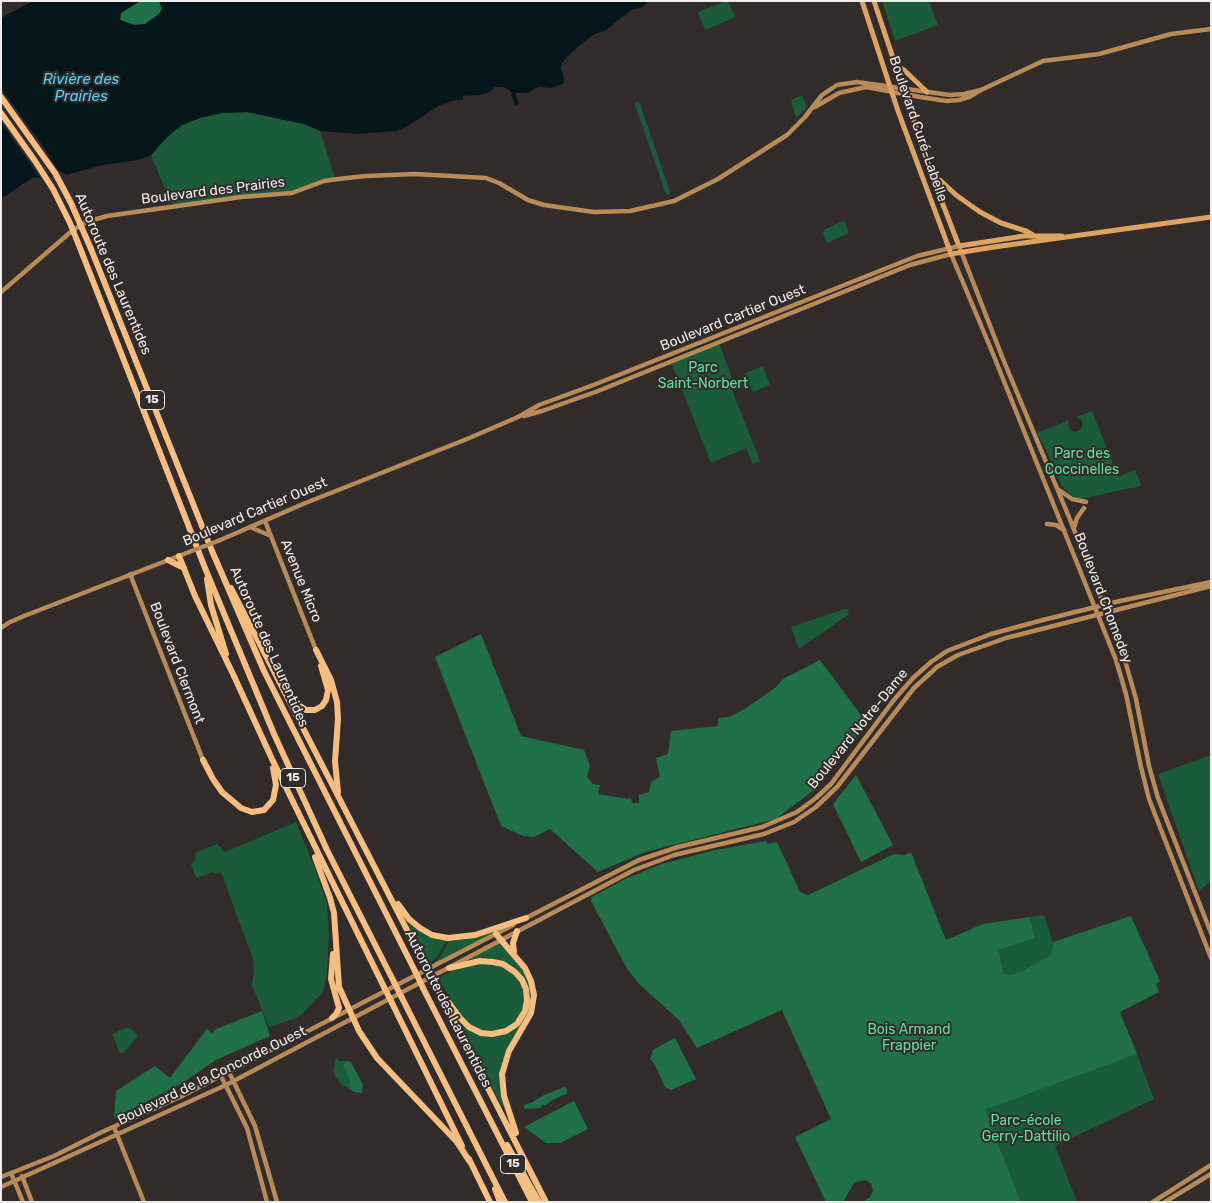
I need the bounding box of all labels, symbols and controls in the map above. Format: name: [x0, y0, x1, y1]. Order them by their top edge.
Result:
street label: Boulevard Curé-Labelle: [885, 54, 951, 204]
water label: Rivière des Prairies: [43, 71, 119, 106]
street label: Boulevard des Prairies: [140, 174, 286, 208]
street label: Autoroute des Laurentides: [71, 191, 155, 357]
street label: Boulevard Cartier Ouest: [658, 281, 808, 355]
park label: Parc Saint-Norbert: [658, 360, 748, 392]
road number: 15: [140, 390, 164, 410]
park label: Parc des Coccinelles: [1045, 446, 1119, 478]
street label: Boulevard Cartier Ouest: [180, 474, 330, 550]
street label: Boulevard Chomedey: [1070, 530, 1136, 666]
street label: Avenue Micro: [277, 537, 325, 625]
street label: Autoroute des Laurentides: [226, 564, 312, 730]
street label: Boulevard Clermont: [146, 600, 208, 726]
street label: Boulevard Notre-Dame: [804, 666, 912, 792]
road number: 15: [280, 768, 306, 788]
street label: Autoroute des Laurentides: [401, 928, 495, 1090]
park label: Bois Armand Frappier: [867, 1022, 951, 1054]
street label: Boulevard de la Concorde Ouest: [115, 1023, 309, 1129]
park label: Parc-école Gerry-Dattilio: [982, 1113, 1070, 1146]
road number: 15: [500, 1154, 526, 1174]

